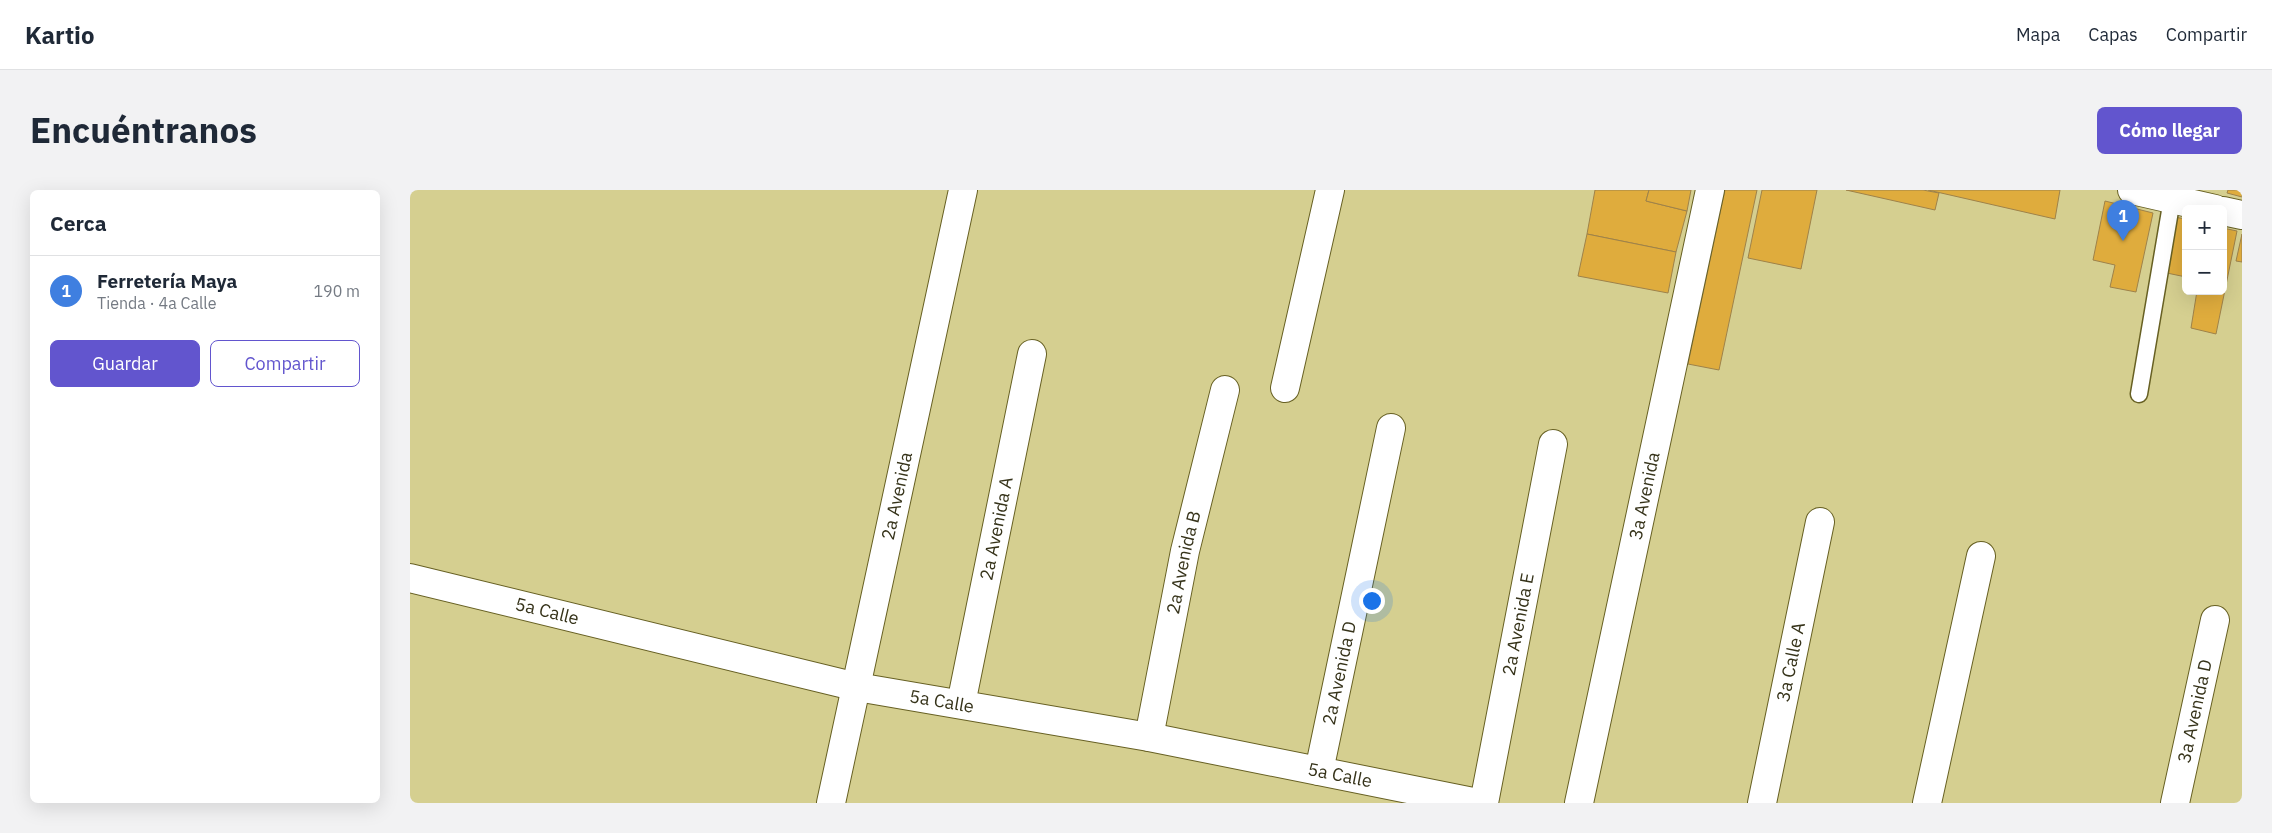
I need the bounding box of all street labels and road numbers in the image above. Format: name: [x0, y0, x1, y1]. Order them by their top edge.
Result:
street label: 2a Avenida: [876, 449, 917, 542]
street label: 3a Avenida: [1624, 449, 1665, 542]
street label: 2a Avenida A: [974, 474, 1018, 582]
street label: 2a Avenida B: [1161, 508, 1206, 616]
street label: 2a Avenida E: [1497, 571, 1539, 677]
street label: 5a Calle: [513, 592, 582, 630]
street label: 2a Avenida D: [1317, 619, 1361, 727]
street label: 3a Calle A: [1771, 619, 1810, 704]
street label: 3a Avenida D: [2172, 657, 2217, 765]
street label: 5a Calle: [908, 684, 976, 718]
street label: 5a Calle: [1306, 757, 1374, 792]

